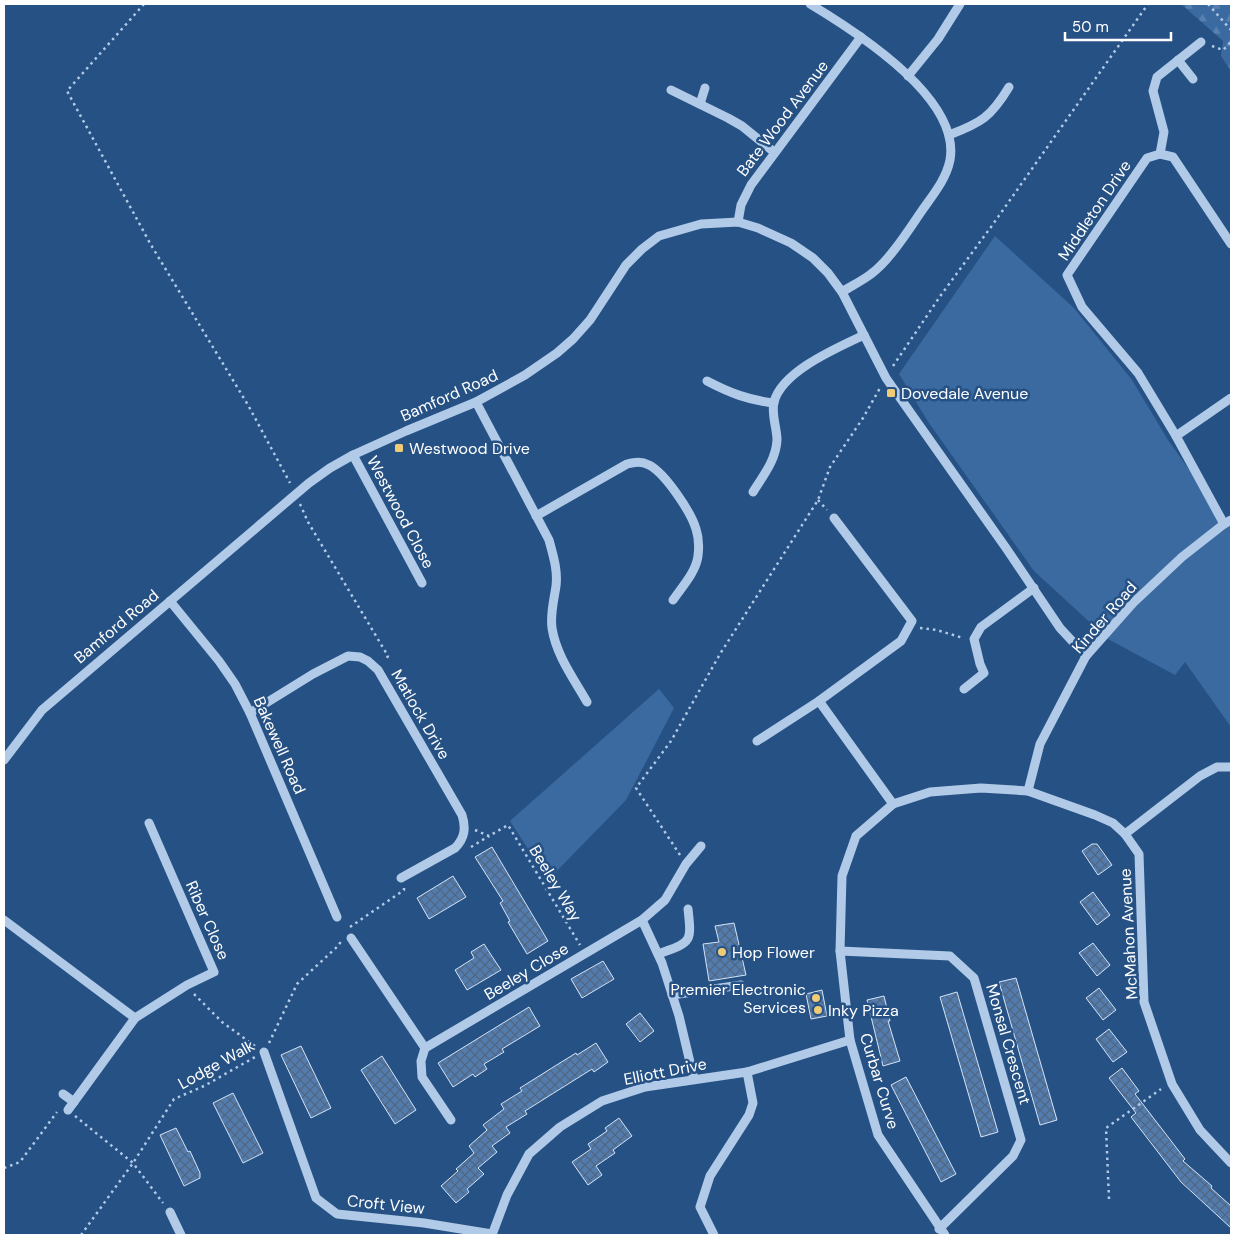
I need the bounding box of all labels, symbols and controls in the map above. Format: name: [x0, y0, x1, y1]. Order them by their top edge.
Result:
scale bar: [1065, 10, 1171, 42]
text: 50 m: [1072, 17, 1109, 37]
street label: Bate Wood Avenue: [732, 56, 833, 180]
street label: Middleton Drive: [1053, 156, 1136, 264]
street label: Bamford Road: [397, 365, 501, 426]
place label: Dovedale Avenue: [901, 383, 1028, 404]
marker: Dovedale Avenue: [885, 387, 897, 399]
place label: Westwood Drive: [409, 438, 530, 459]
marker: Westwood Drive: [393, 442, 405, 454]
street label: Westwood Close: [362, 452, 439, 572]
street label: Kinder Road: [1067, 577, 1141, 658]
street label: Bamford Road: [70, 585, 163, 668]
street label: Matlock Drive: [386, 665, 455, 763]
street label: Bakewell Road: [249, 693, 310, 797]
street label: Beeley Way: [525, 841, 587, 925]
street label: McMahon Avenue: [1115, 868, 1142, 1000]
street label: Riber Close: [181, 877, 234, 963]
street label: Beeley Close: [480, 938, 572, 1005]
place label: Hop Flower: [732, 942, 815, 963]
marker: Hop Flower: [716, 946, 728, 958]
place label: Premier Electronic Services: [670, 979, 806, 1018]
street label: Monsal Crescent: [981, 981, 1036, 1107]
marker: Premier Electronic Services: [810, 992, 822, 1004]
place label: Inky Pizza: [828, 1000, 899, 1021]
marker: Inky Pizza: [812, 1004, 824, 1016]
street label: Curbar Curve: [855, 1031, 904, 1132]
street label: Lodge Walk: [174, 1035, 258, 1094]
street label: Elliott Drive: [622, 1053, 708, 1090]
street label: Croft View: [346, 1190, 426, 1219]

